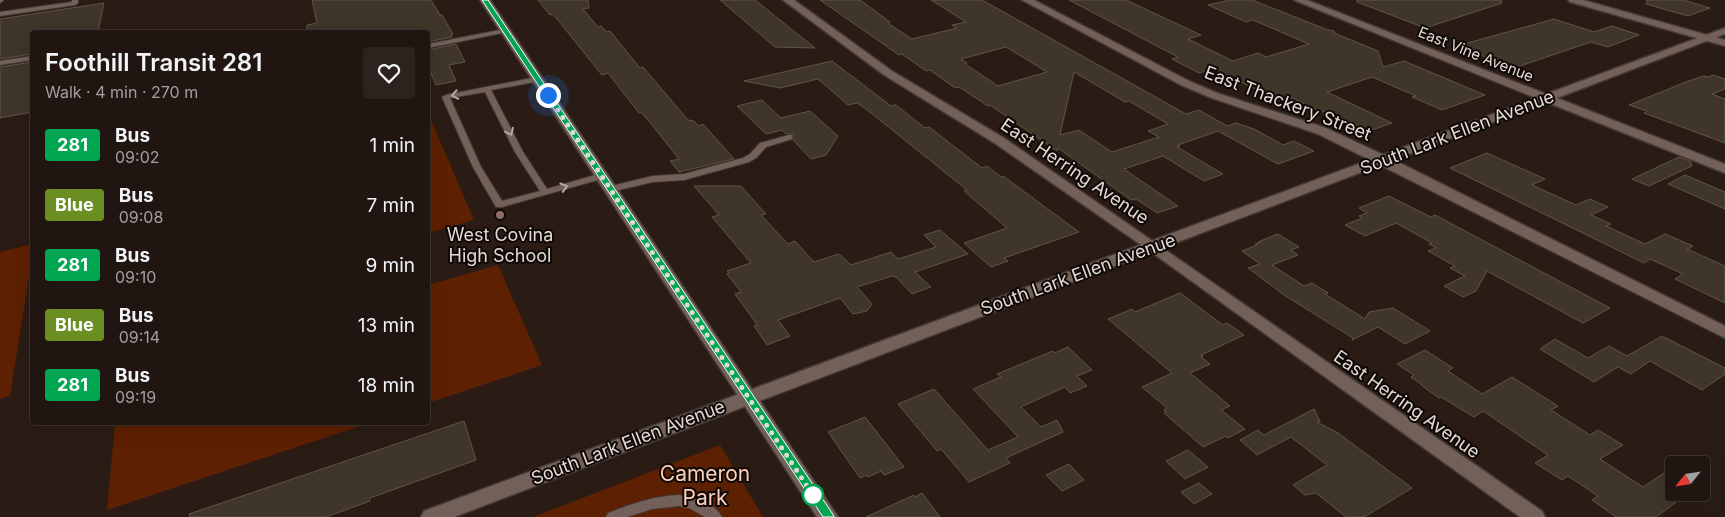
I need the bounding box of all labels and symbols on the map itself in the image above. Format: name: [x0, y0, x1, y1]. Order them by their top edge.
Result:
street label: East Vine Avenue: [1415, 22, 1537, 86]
street label: East Thackery Street: [1202, 61, 1375, 145]
your location: [536, 83, 561, 108]
street label: South Lark Ellen Avenue: [1357, 85, 1557, 179]
one-way arrow: [451, 90, 460, 100]
street label: East Herring Avenue: [997, 114, 1153, 228]
one-way arrow: [504, 127, 514, 136]
one-way arrow: [560, 182, 568, 193]
marker: West Covina High School: [494, 209, 506, 221]
place label: West Covina High School: [447, 224, 553, 266]
street label: South Lark Ellen Avenue: [978, 229, 1178, 319]
street label: East Herring Avenue: [1330, 346, 1484, 462]
street label: South Lark Ellen Avenue: [528, 395, 728, 489]
north arrow: [1665, 456, 1710, 501]
park label: Cameron Park: [660, 461, 750, 510]
unlabelled marker: [802, 484, 824, 506]

